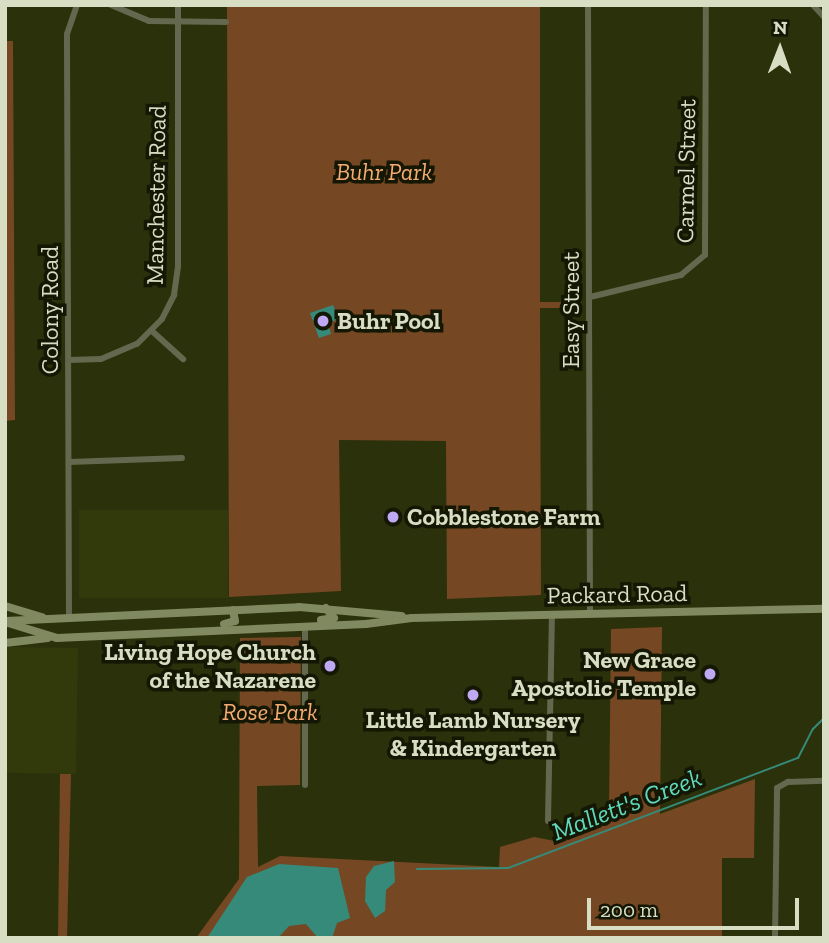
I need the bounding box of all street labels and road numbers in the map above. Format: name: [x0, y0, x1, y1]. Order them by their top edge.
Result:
street label: Carmel Street: [670, 99, 702, 243]
street label: Manchester Road: [140, 105, 172, 285]
street label: Colony Road: [36, 245, 64, 375]
street label: Easy Street: [557, 251, 585, 369]
street label: Packard Road: [546, 578, 688, 610]

